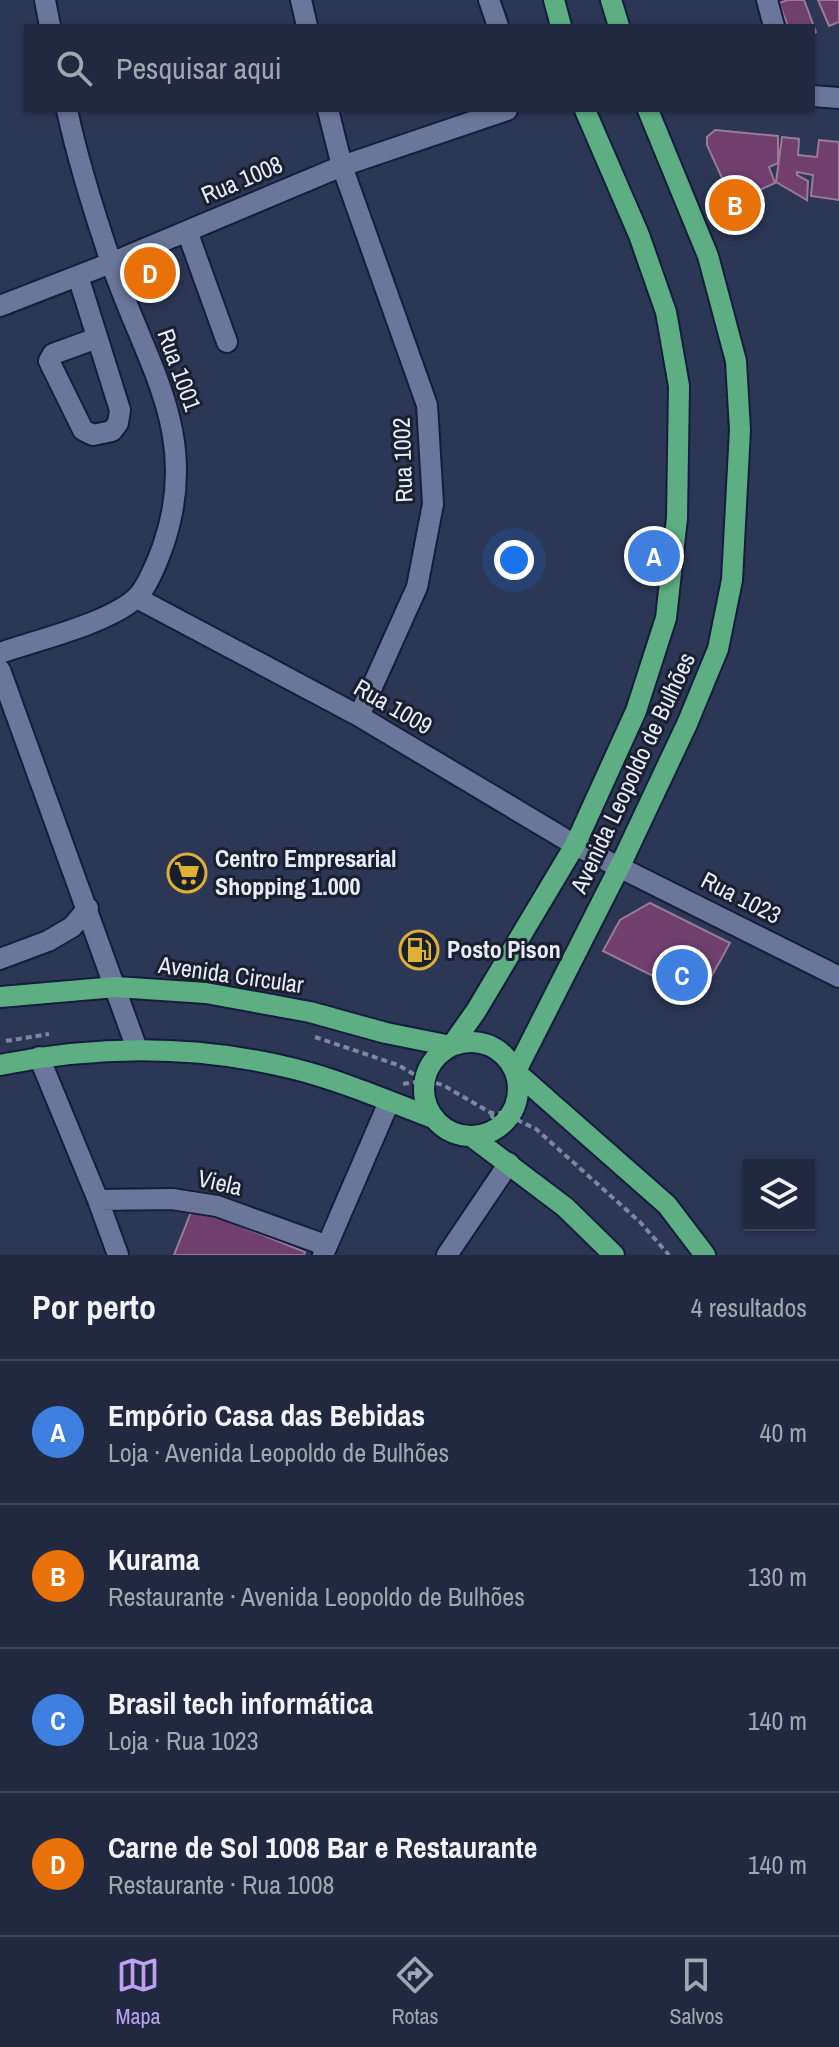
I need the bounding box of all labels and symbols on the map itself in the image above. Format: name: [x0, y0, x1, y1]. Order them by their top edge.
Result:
street label: Rua 1008: [196, 148, 287, 210]
pin: B: [709, 175, 761, 235]
pin: D: [124, 243, 176, 303]
street label: Rua 1001: [150, 324, 210, 415]
street label: Rua 1002: [385, 417, 419, 503]
pin: A: [628, 526, 680, 586]
your location: [494, 540, 534, 580]
street label: Avenida Leopoldo de Bulhões: [562, 647, 702, 899]
street label: Rua 1009: [349, 671, 438, 741]
place label: Centro Empresarial Shopping 1.000: [215, 842, 397, 902]
supermarket icon: Centro Empresarial Shopping 1.000: [166, 852, 208, 894]
street label: Rua 1023: [696, 863, 787, 931]
fuel station icon: Posto Pison: [398, 929, 440, 971]
place label: Posto Pison: [447, 933, 561, 965]
pin: C: [656, 945, 708, 1005]
street label: Avenida Circular: [156, 948, 306, 1000]
street label: Viela: [195, 1161, 246, 1203]

